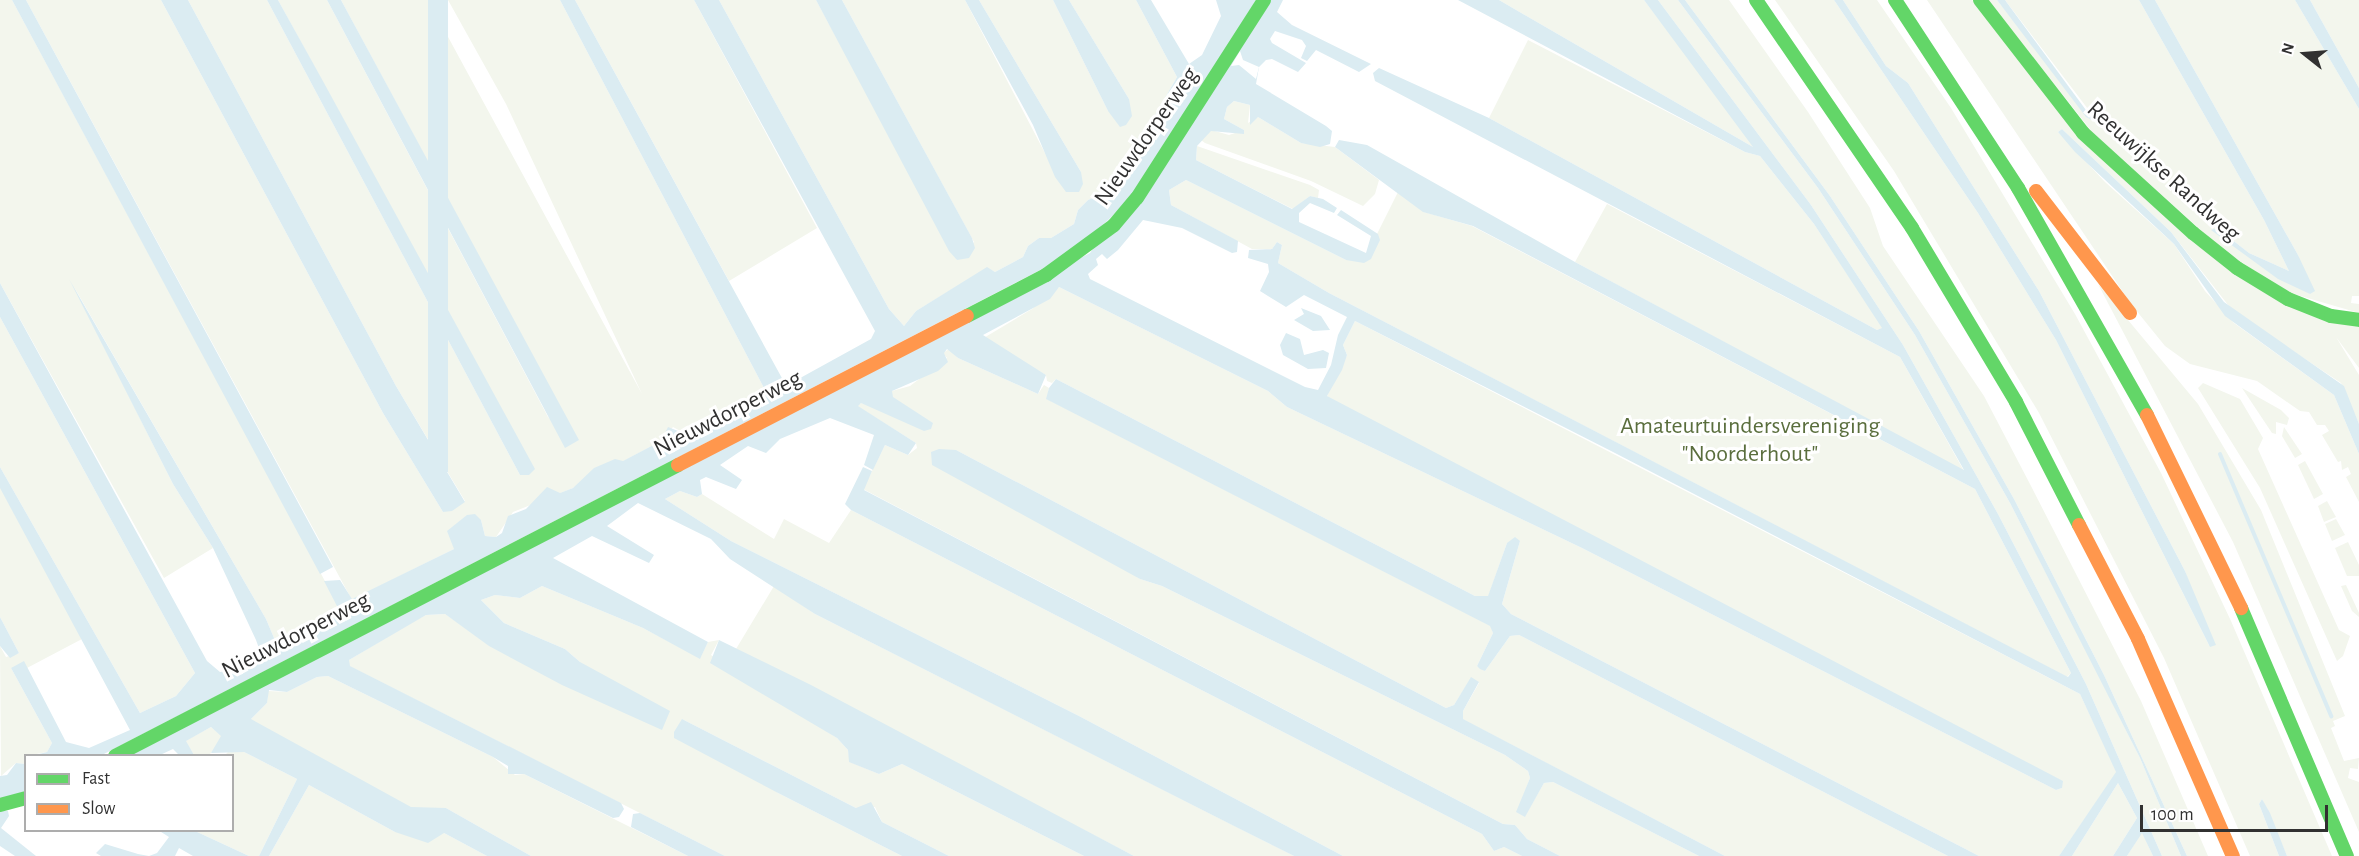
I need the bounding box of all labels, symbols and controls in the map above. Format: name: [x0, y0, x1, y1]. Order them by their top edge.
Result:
north arrow: [2275, 24, 2335, 84]
text: N: [2279, 41, 2297, 56]
street label: Nieuwdorperweg: [1089, 62, 1205, 212]
street label: Reeuwijkse Randweg: [2080, 96, 2246, 248]
street label: Nieuwdorperweg: [649, 364, 807, 464]
park label: Amateurtuindersvereniging "Noorderhout": [1620, 413, 1880, 469]
street label: Nieuwdorperweg: [217, 586, 375, 686]
legend: [24, 754, 234, 832]
text: Fast: [82, 770, 110, 788]
scale bar: [2143, 793, 2330, 831]
text: Slow: [82, 800, 115, 818]
text: 100 m: [2151, 806, 2194, 824]

